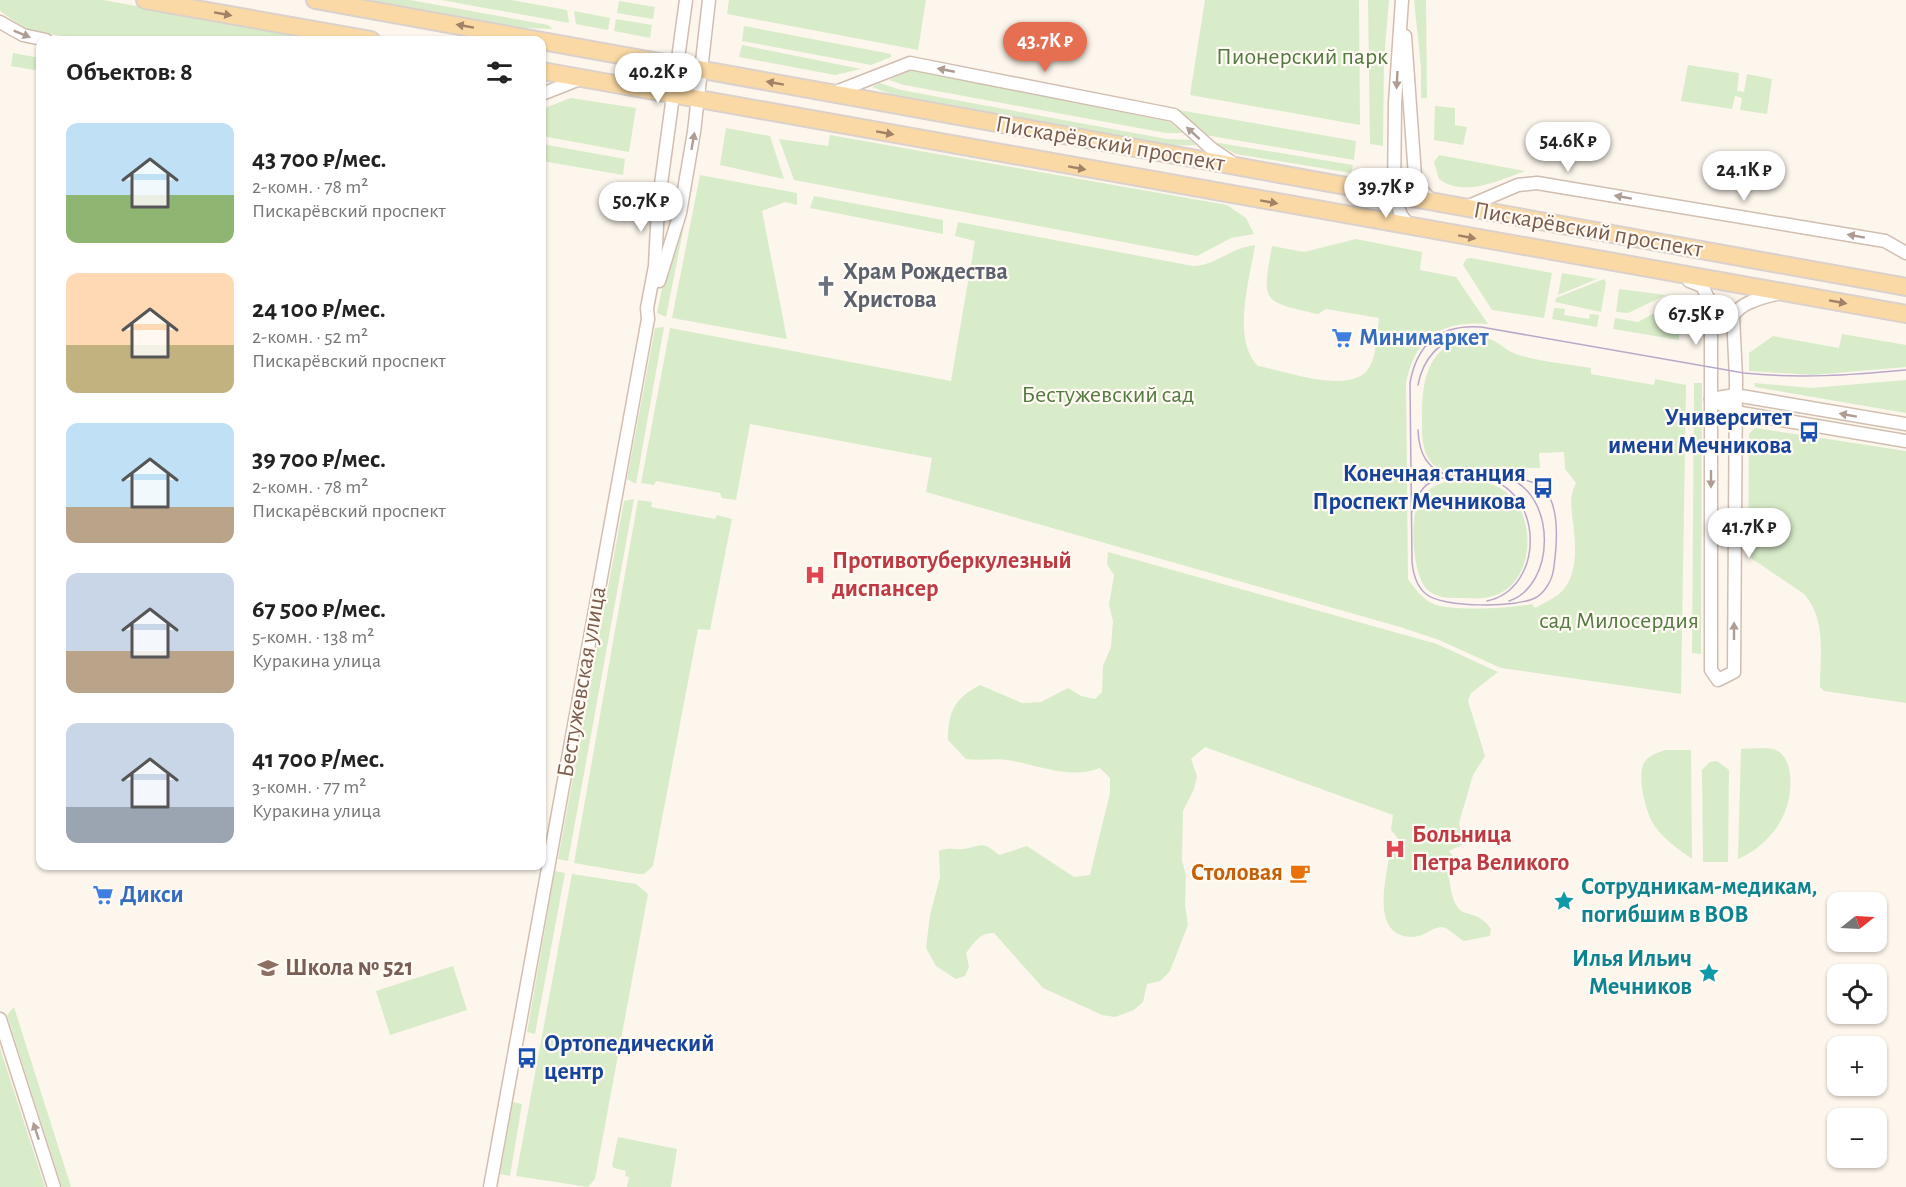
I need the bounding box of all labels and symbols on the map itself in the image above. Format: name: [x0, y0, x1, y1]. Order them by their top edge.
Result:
one-way arrow: [214, 10, 233, 19]
one-way arrow: [455, 21, 474, 30]
pin: 43.7K ₽: [990, 22, 1100, 73]
one-way arrow: [13, 30, 31, 39]
park label: Пионерский парк: [1216, 45, 1388, 69]
pin: 40.2K ₽: [603, 53, 713, 104]
one-way arrow: [936, 65, 955, 74]
one-way arrow: [1392, 70, 1401, 89]
one-way arrow: [765, 78, 784, 87]
street label: Пискарёвский проспект: [994, 112, 1227, 176]
pin: 54.6K ₽: [1513, 122, 1623, 173]
one-way arrow: [1186, 127, 1201, 140]
one-way arrow: [876, 129, 895, 138]
one-way arrow: [688, 131, 697, 150]
pin: 24.1K ₽: [1689, 151, 1799, 202]
one-way arrow: [1068, 163, 1087, 172]
pin: 39.7K ₽: [1331, 168, 1441, 219]
pin: 50.7K ₽: [586, 182, 696, 233]
one-way arrow: [1613, 192, 1632, 201]
one-way arrow: [1260, 198, 1279, 207]
street label: Пискарёвский проспект: [1472, 198, 1705, 262]
one-way arrow: [1846, 231, 1865, 240]
one-way arrow: [1458, 233, 1477, 242]
place label: Храм Рождества Христова: [843, 260, 1008, 312]
church icon: Храм Рождества Христова: [814, 274, 838, 298]
pin: 67.5K ₽: [1641, 295, 1751, 346]
one-way arrow: [1829, 298, 1848, 307]
supermarket icon: Минимаркет: [1330, 326, 1354, 350]
place label: Минимаркет: [1359, 326, 1489, 350]
park label: Бестужевский сад: [1022, 383, 1194, 407]
place label: Университет имени Мечникова: [1608, 406, 1793, 458]
one-way arrow: [1839, 410, 1858, 419]
bus stop icon: Университет имени Мечникова: [1797, 420, 1821, 444]
place label: Конечная станция Проспект Мечникова: [1313, 462, 1526, 514]
one-way arrow: [1706, 469, 1716, 488]
bus stop icon: Конечная станция Проспект Мечникова: [1531, 476, 1555, 500]
pin: 41.7K ₽: [1694, 508, 1804, 559]
place label: Противотуберкулезный диспансер: [832, 549, 1072, 601]
hospital icon: Противотуберкулезный диспансер: [803, 563, 827, 587]
street label: Бестужевская улица: [553, 585, 611, 779]
park label: сад Милосердия: [1539, 609, 1699, 633]
one-way arrow: [1729, 621, 1739, 640]
place label: Больница Петра Великого: [1412, 823, 1570, 875]
hospital icon: Больница Петра Великого: [1383, 837, 1407, 861]
place label: Столовая: [1191, 861, 1283, 885]
cafe icon: Столовая: [1288, 861, 1312, 885]
place label: Сотрудникам-медикам, погибшим в ВОВ: [1581, 875, 1817, 927]
supermarket icon: Дикси: [91, 883, 115, 907]
place label: Дикси: [120, 883, 184, 907]
place icon: Сотрудникам-медикам, погибшим в ВОВ: [1552, 889, 1576, 913]
north arrow: [1827, 892, 1887, 952]
place label: Илья Ильич Мечников: [1572, 947, 1692, 999]
school or university icon: Школа № 521: [256, 956, 280, 980]
place label: Школа № 521: [285, 956, 413, 980]
place icon: Илья Ильич Мечников: [1697, 961, 1721, 985]
place label: Ортопедический центр: [544, 1032, 714, 1084]
bus stop icon: Ортопедический центр: [515, 1046, 539, 1070]
one-way arrow: [31, 1122, 40, 1140]

